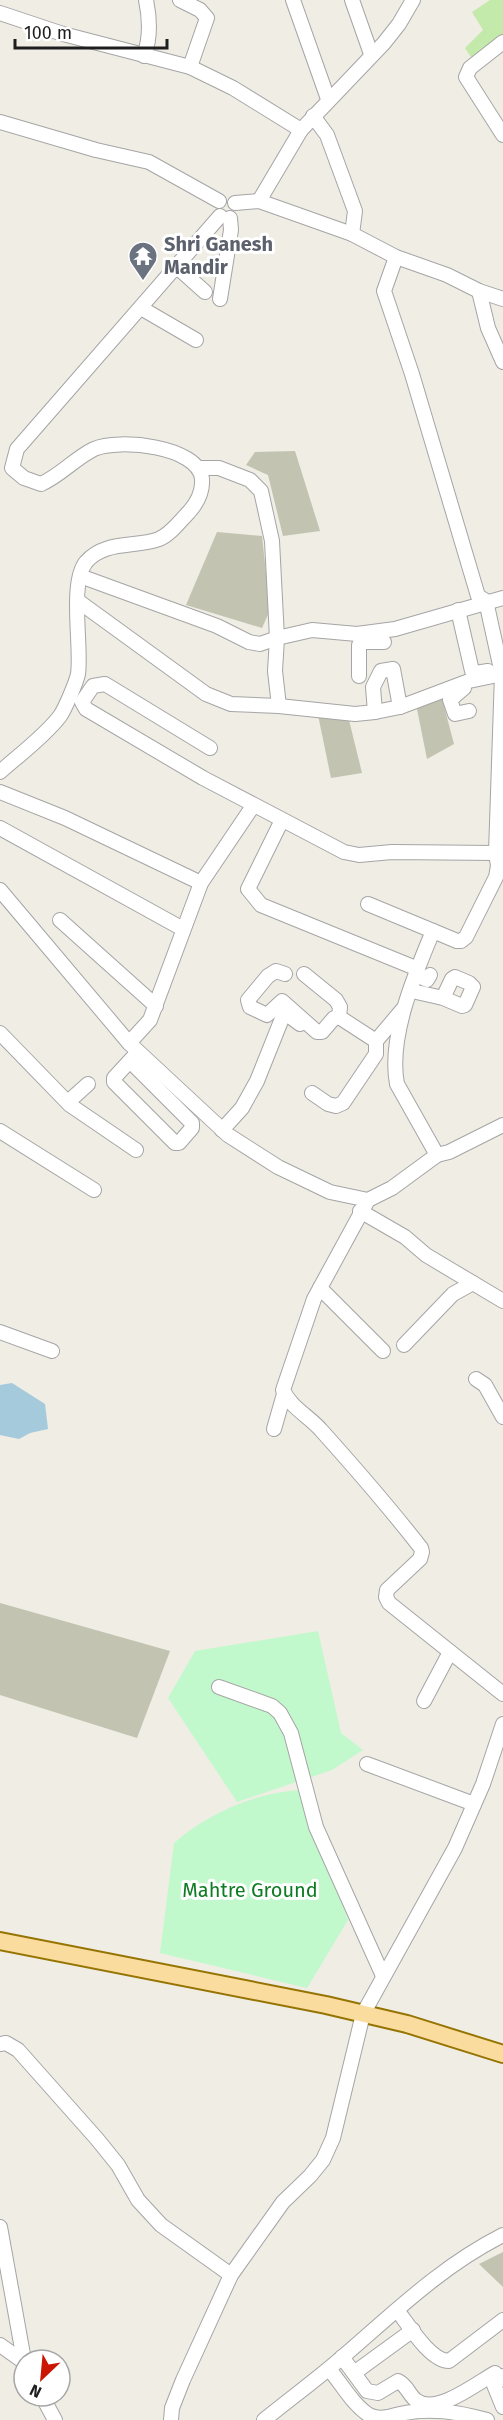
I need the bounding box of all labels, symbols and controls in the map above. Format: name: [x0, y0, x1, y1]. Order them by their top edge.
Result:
scale bar: [15, 12, 166, 50]
text: 100 m: [24, 22, 72, 44]
place label: Shri Ganesh Mandir: [164, 232, 273, 279]
temple icon: Shri Ganesh Mandir: [127, 240, 159, 282]
park label: Mahtre Ground: [182, 1878, 318, 1902]
north arrow: [12, 2348, 72, 2408]
text: N: [27, 2380, 45, 2402]

